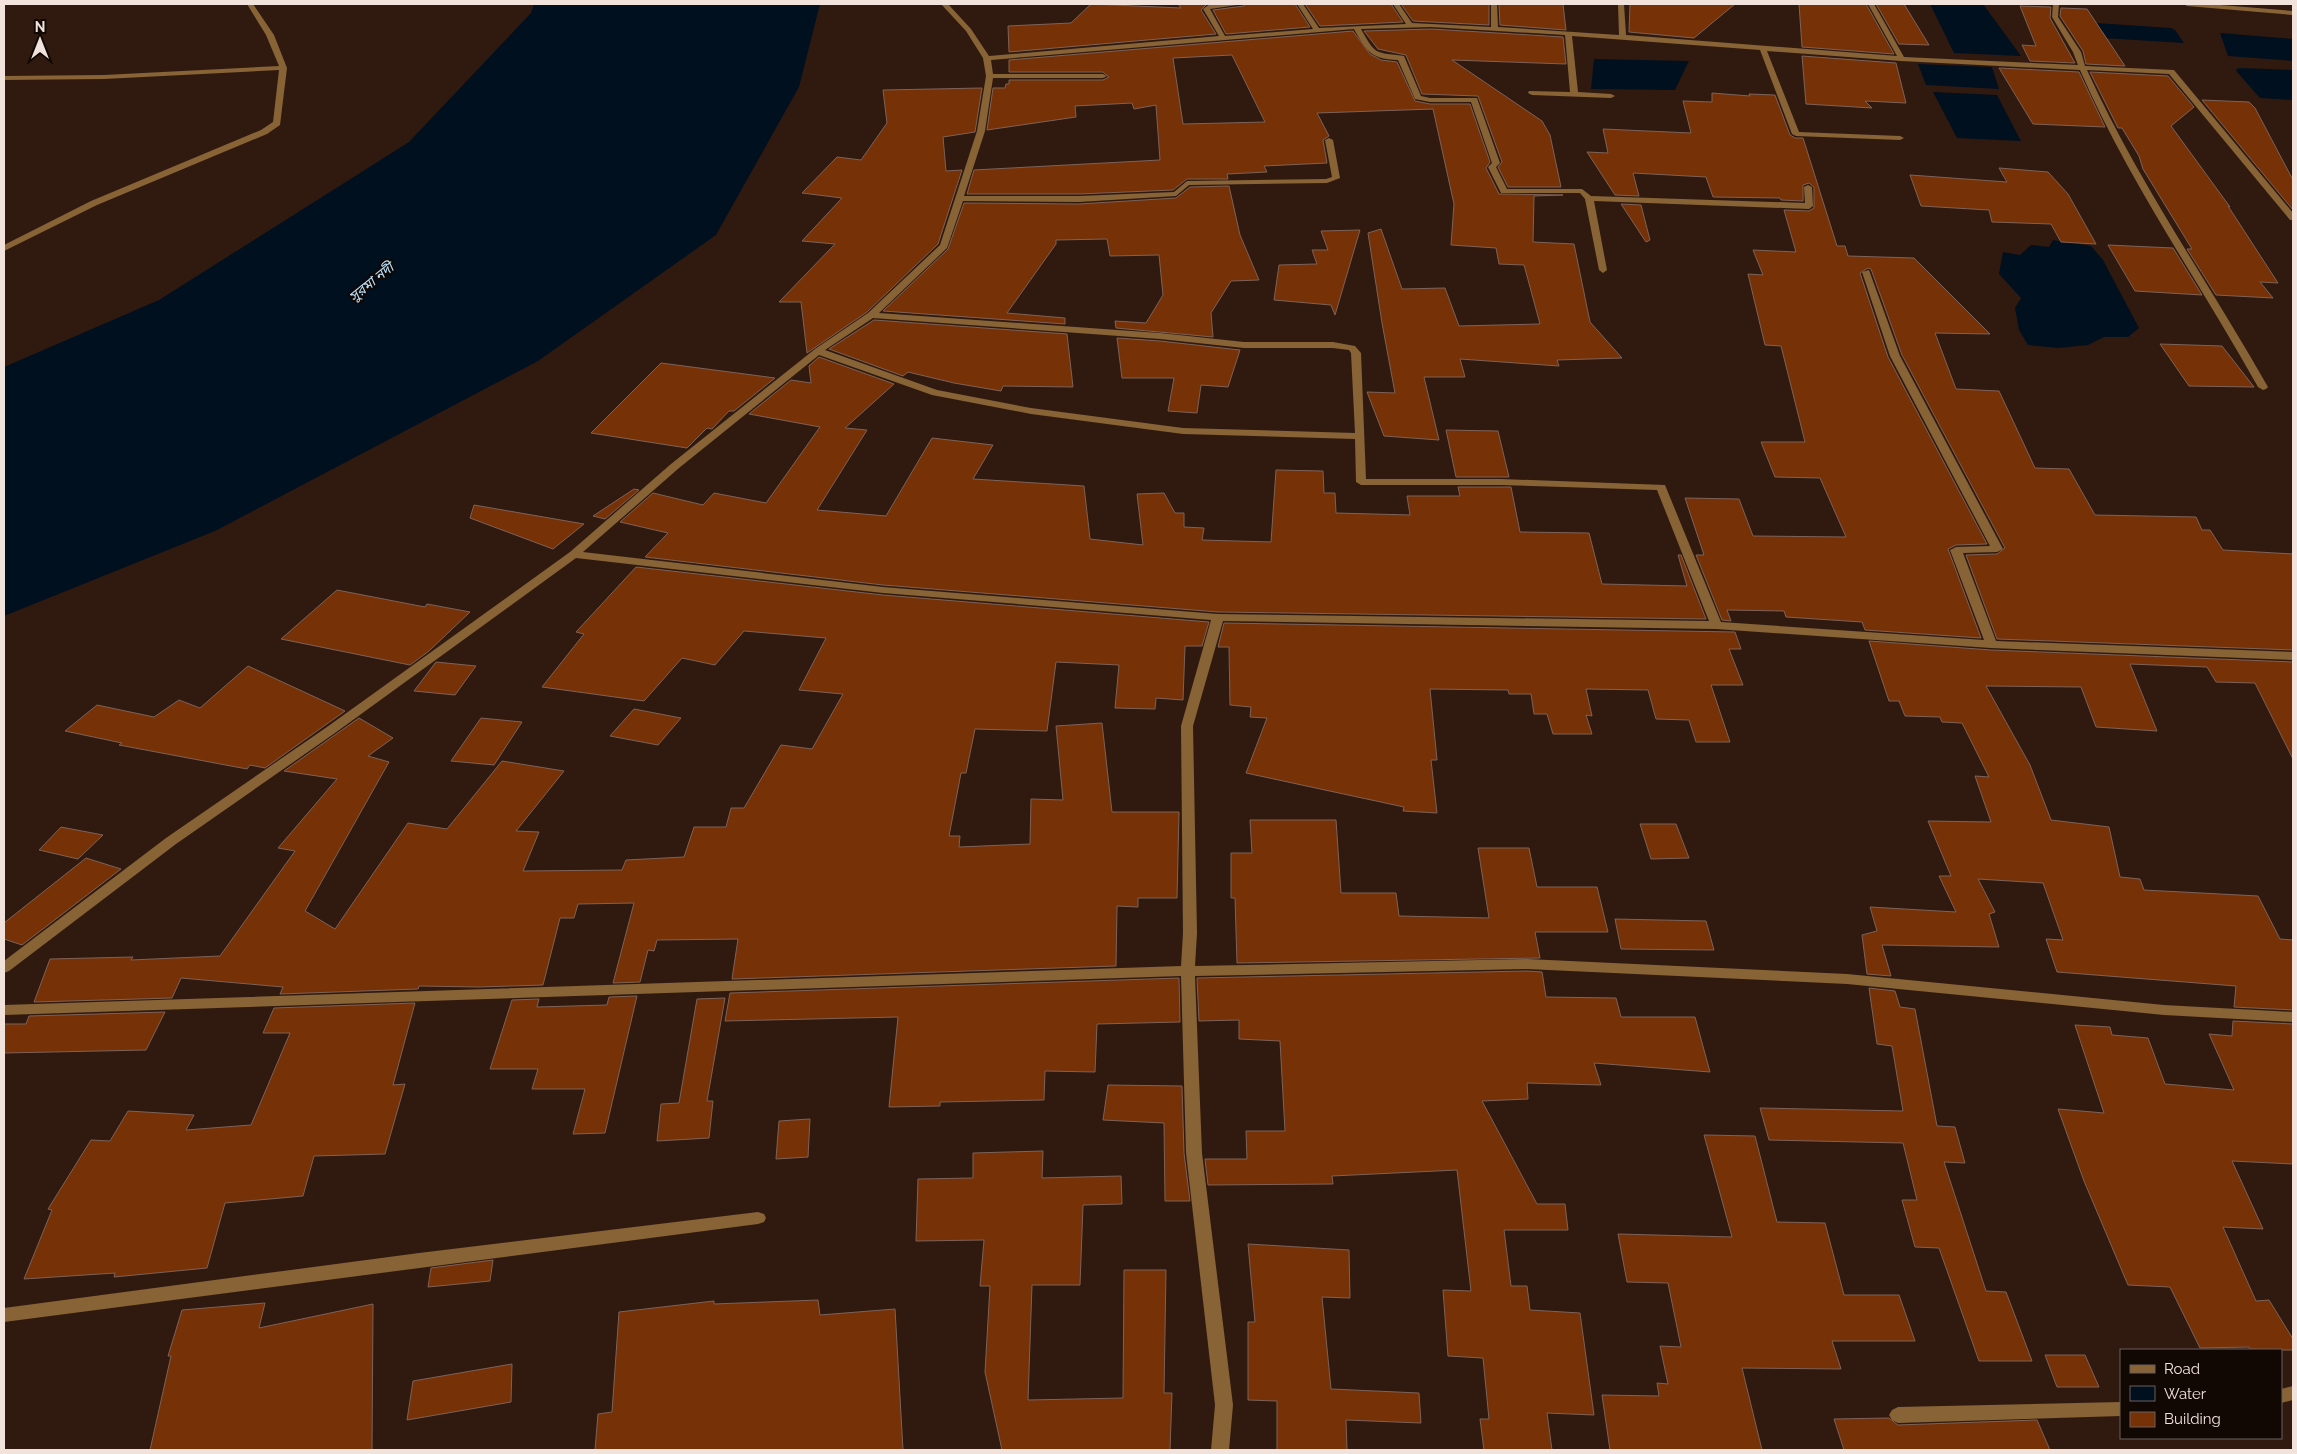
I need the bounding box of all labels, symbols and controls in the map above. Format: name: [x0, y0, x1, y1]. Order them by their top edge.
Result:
north arrow: [15, 15, 65, 65]
text: N: [35, 19, 45, 35]
water label: সুরমা নদী: [345, 257, 400, 306]
legend: [2120, 1349, 2282, 1439]
text: Road: [2164, 1360, 2200, 1378]
text: Water: [2164, 1385, 2207, 1403]
text: Building: [2164, 1410, 2221, 1428]

